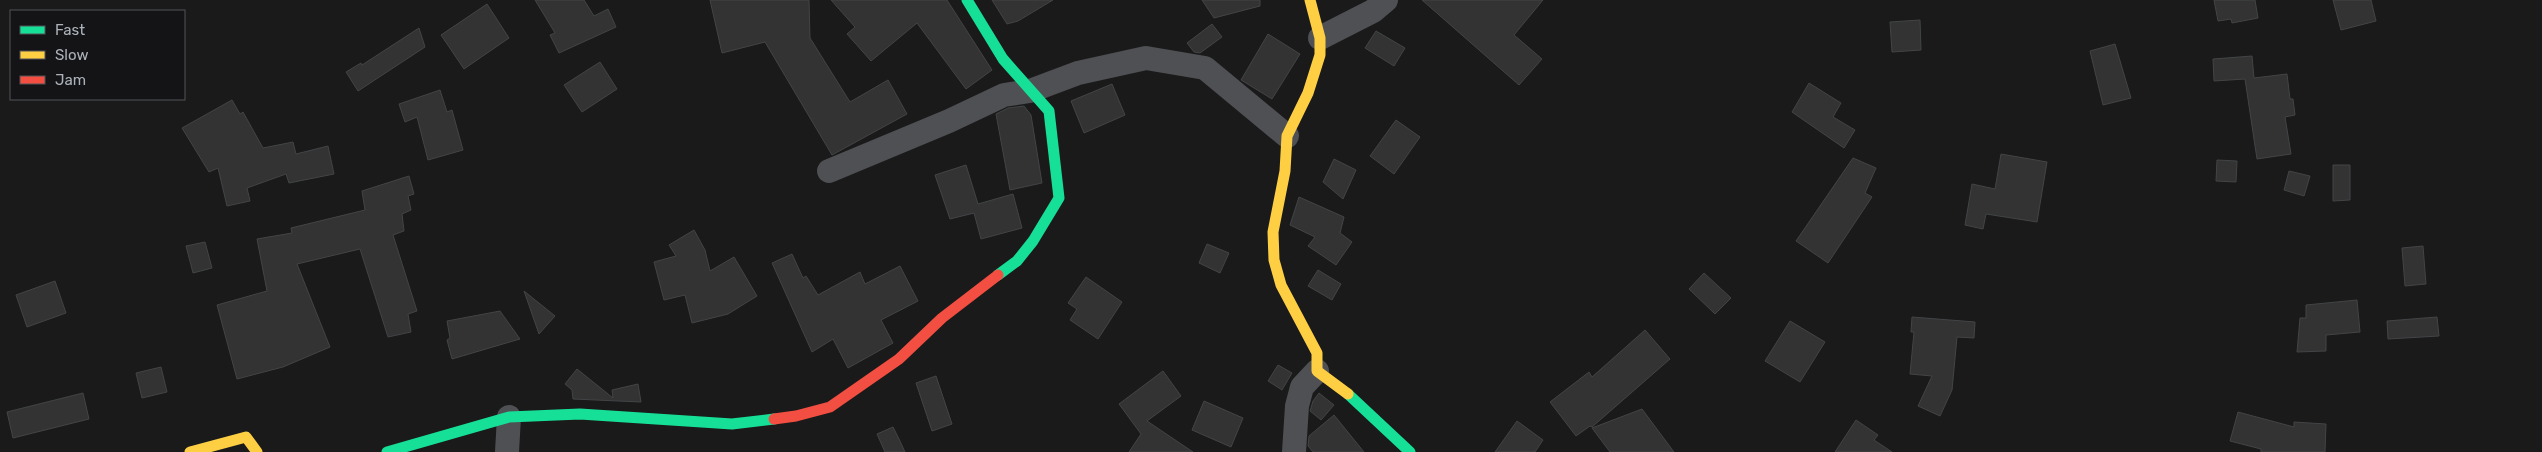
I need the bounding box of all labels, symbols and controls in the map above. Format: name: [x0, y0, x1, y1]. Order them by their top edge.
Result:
legend: [10, 10, 185, 100]
text: Fast: [55, 21, 85, 39]
text: Slow: [55, 46, 88, 64]
text: Jam: [55, 71, 86, 89]

